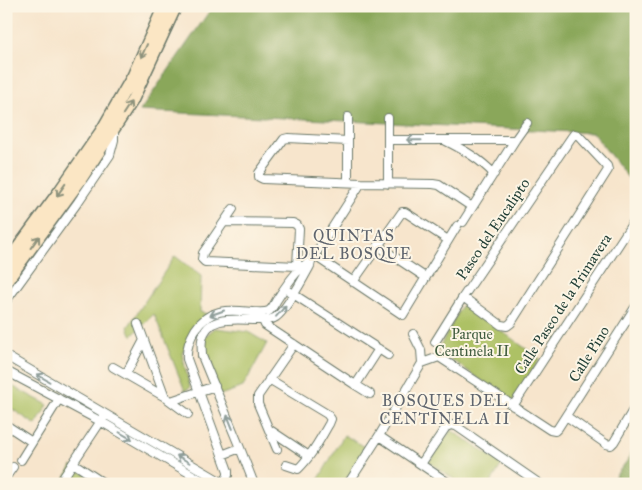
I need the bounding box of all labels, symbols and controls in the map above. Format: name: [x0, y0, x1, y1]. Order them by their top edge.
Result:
one-way arrow: [139, 43, 148, 58]
one-way arrow: [122, 102, 132, 116]
one-way arrow: [406, 135, 422, 145]
street label: Paseo del Eucalipto: [452, 175, 534, 283]
one-way arrow: [56, 183, 66, 197]
district label: QUINTAS DEL BOSQUE: [296, 226, 412, 263]
street label: Calle Paseo de la Primavera: [511, 230, 616, 378]
one-way arrow: [30, 235, 40, 249]
one-way arrow: [275, 305, 286, 318]
one-way arrow: [209, 309, 225, 319]
street label: Calle Pino: [565, 322, 613, 385]
park label: Parque Centinela II: [435, 325, 509, 360]
one-way arrow: [36, 372, 50, 382]
district label: BOSQUES DEL CENTINELA II: [379, 391, 511, 428]
one-way arrow: [224, 415, 234, 430]
one-way arrow: [118, 432, 132, 442]
one-way arrow: [177, 454, 191, 464]

